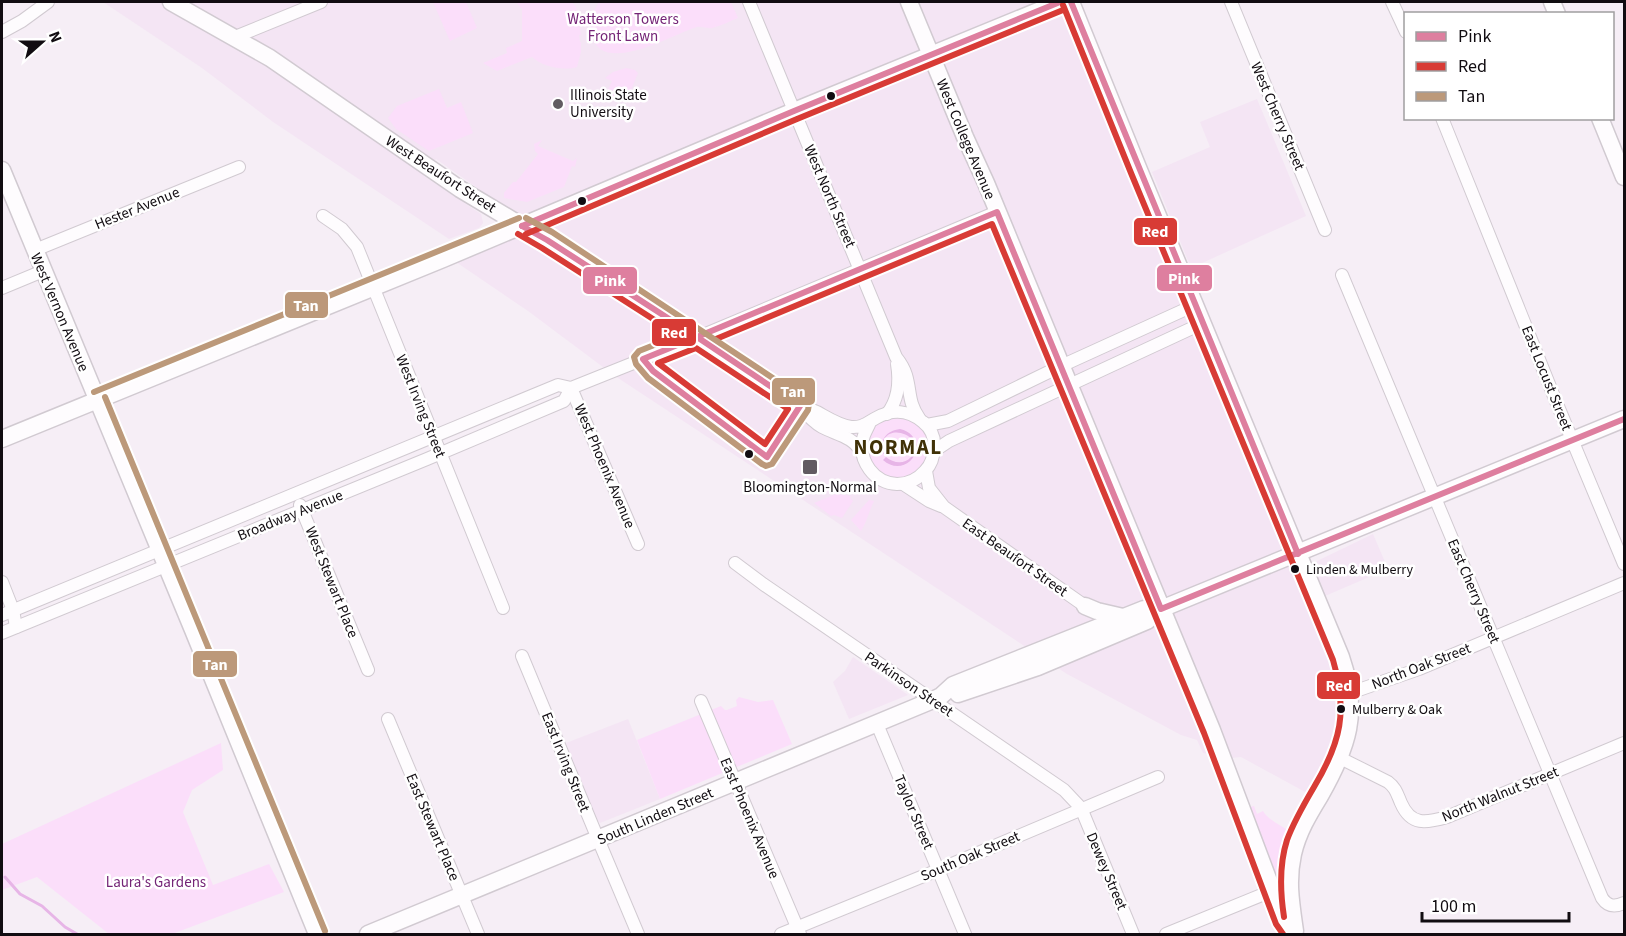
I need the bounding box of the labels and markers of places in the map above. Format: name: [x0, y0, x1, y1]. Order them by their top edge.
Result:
place label: Illinois State University: [570, 85, 647, 123]
unlabelled marker: [825, 90, 837, 102]
marker: Illinois State University: [551, 97, 565, 111]
unlabelled marker: [576, 195, 588, 207]
unlabelled marker: [743, 448, 755, 460]
marker: Bloomington-Normal: [801, 458, 819, 476]
place label: Bloomington-Normal: [743, 477, 877, 498]
place label: Linden & Mulberry: [1306, 560, 1414, 580]
marker: Linden & Mulberry: [1289, 563, 1301, 575]
place label: Mulberry & Oak: [1352, 700, 1442, 720]
marker: Mulberry & Oak: [1335, 703, 1347, 715]

